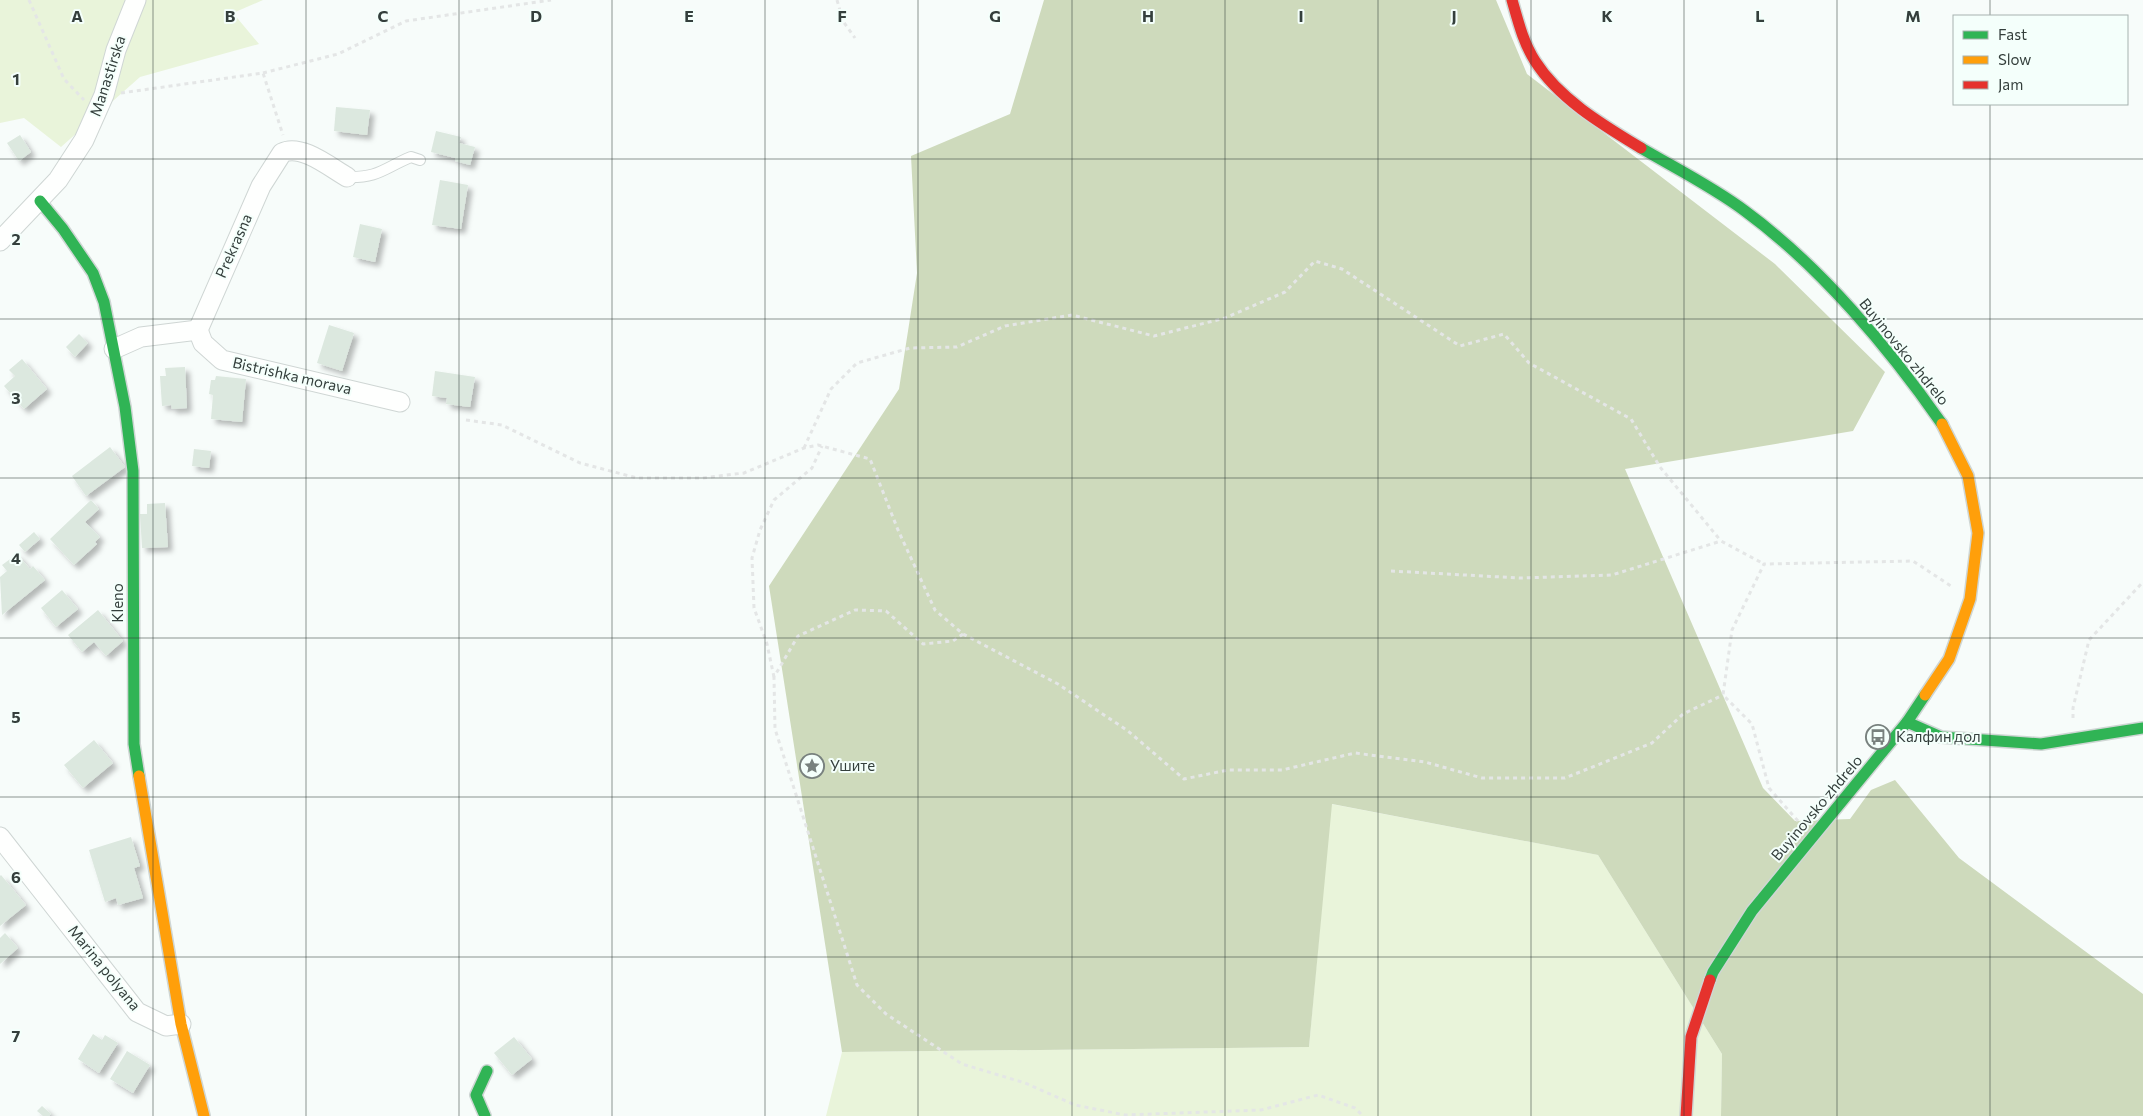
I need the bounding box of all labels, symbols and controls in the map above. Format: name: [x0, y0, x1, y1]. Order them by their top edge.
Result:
text: A: [71, 6, 83, 25]
text: B: [225, 6, 236, 25]
text: C: [378, 6, 389, 25]
text: D: [530, 6, 542, 25]
text: E: [684, 6, 694, 25]
text: F: [837, 6, 847, 25]
text: G: [989, 6, 1001, 25]
text: H: [1142, 6, 1154, 25]
text: I: [1298, 6, 1304, 25]
text: J: [1451, 6, 1457, 25]
text: K: [1601, 6, 1613, 25]
text: L: [1755, 6, 1765, 25]
text: M: [1905, 6, 1921, 25]
legend: [1953, 15, 2128, 105]
text: Fast: [1998, 25, 2027, 43]
street label: Manastirska: [86, 33, 129, 118]
text: Slow: [1998, 50, 2031, 68]
text: 1: [12, 69, 20, 88]
text: Jam: [1998, 75, 2023, 93]
street label: Prekrasna: [211, 211, 255, 280]
text: 2: [11, 229, 21, 248]
street label: Buyinovsko zhdrelo: [1856, 294, 1953, 408]
street label: Bistrishka morava: [231, 353, 353, 397]
text: 3: [11, 388, 21, 407]
text: 4: [11, 548, 21, 567]
street label: Kleno: [108, 583, 126, 623]
text: 5: [11, 707, 21, 726]
bus stop icon: Калфин дол: [1865, 724, 1891, 750]
place label: Калфин дол: [1896, 727, 1981, 745]
street label: Buyinovsko zhdrelo: [1767, 751, 1866, 864]
place icon: Ушите: [799, 753, 825, 779]
place label: Ушите: [830, 756, 875, 774]
text: 6: [11, 867, 21, 886]
street label: Marina polyana: [65, 921, 145, 1014]
text: 7: [12, 1026, 21, 1045]

